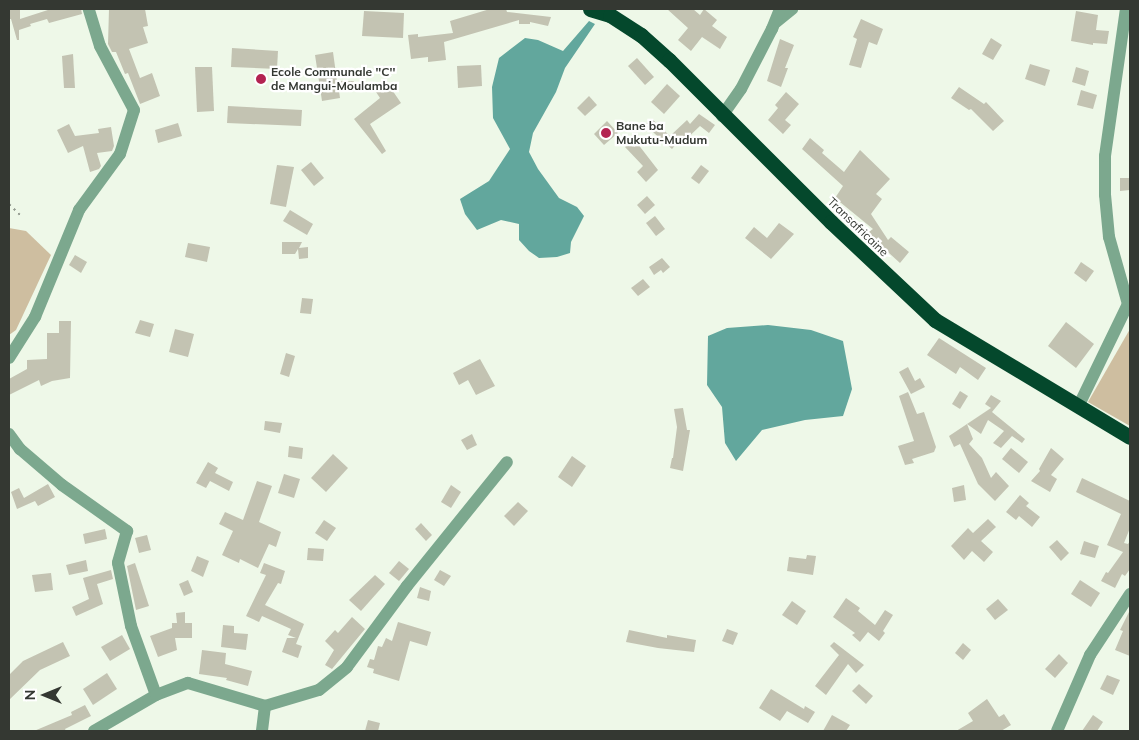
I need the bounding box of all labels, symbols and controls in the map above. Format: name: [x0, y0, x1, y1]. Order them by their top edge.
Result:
place label: Ecole Communale ''C'' de Mangui-Moulamba: [271, 65, 397, 93]
marker: Ecole Communale ''C'' de Mangui-Moulamba: [255, 73, 267, 85]
place label: Bane ba Mukutu-Mudum: [616, 119, 707, 147]
marker: Bane ba Mukutu-Mudum: [600, 127, 612, 139]
street label: Transafricaine: [825, 194, 891, 260]
north arrow: [20, 670, 70, 720]
text: N: [21, 690, 39, 700]

